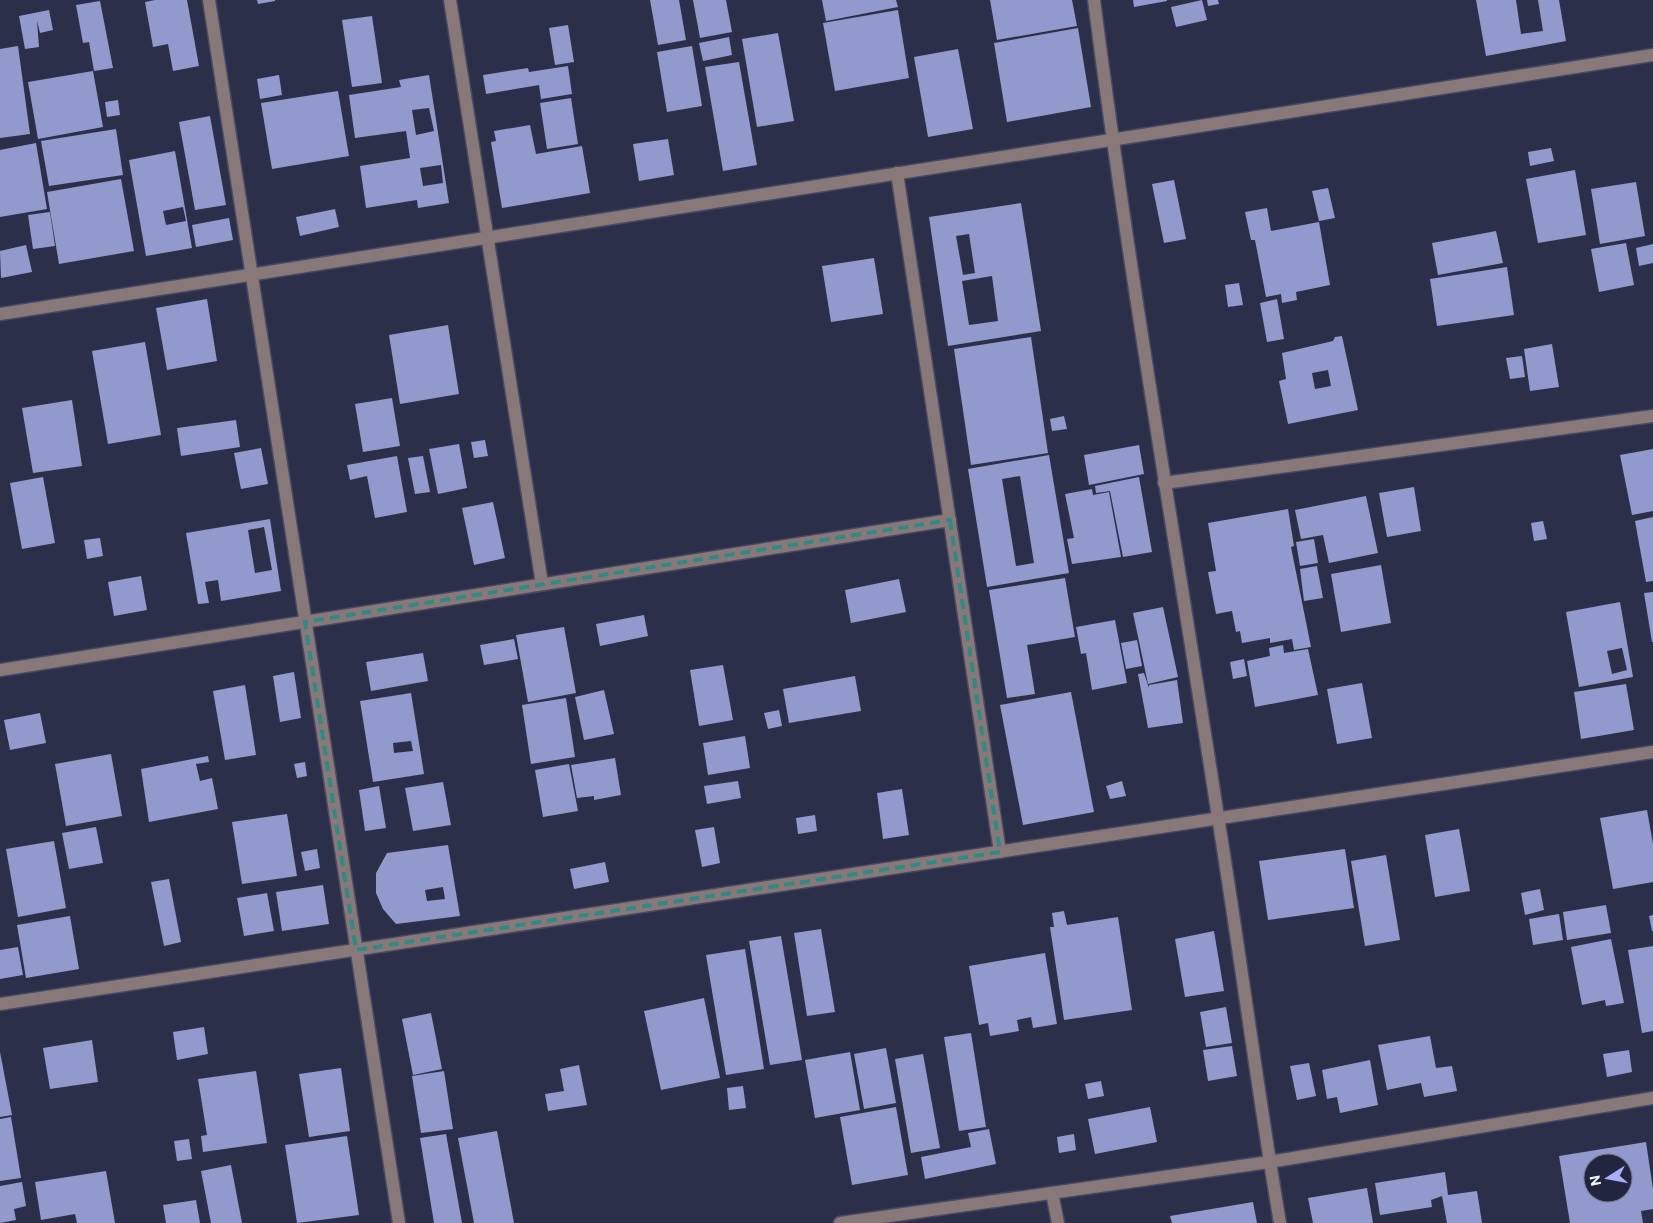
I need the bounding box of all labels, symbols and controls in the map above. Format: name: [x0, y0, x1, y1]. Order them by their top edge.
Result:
north arrow: [1583, 1153, 1633, 1203]
text: N: [1585, 1174, 1604, 1187]

